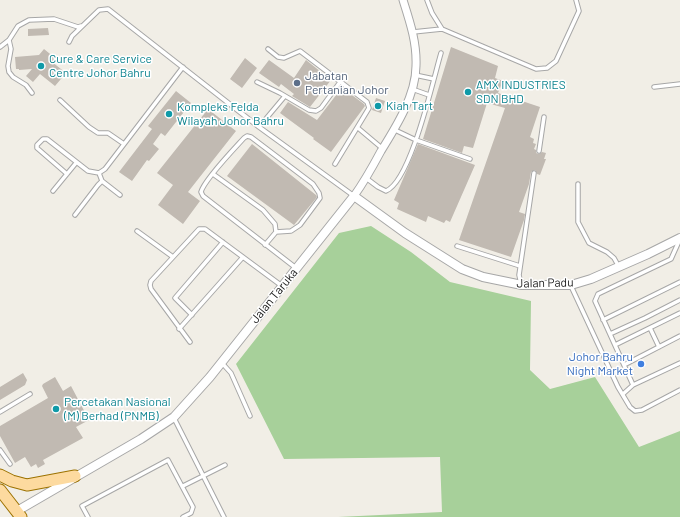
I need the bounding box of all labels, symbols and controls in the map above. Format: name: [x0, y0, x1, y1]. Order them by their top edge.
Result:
place label: Cure & Care Service Centre Johor Bahru: [49, 52, 152, 80]
marker: Cure & Care Service Centre Johor Bahru: [36, 61, 46, 71]
place label: Jabatan Pertanian Johor: [305, 69, 389, 97]
marker: Jabatan Pertanian Johor: [292, 78, 302, 88]
place label: AMX INDUSTRIES SDN BHD: [476, 78, 566, 106]
marker: AMX INDUSTRIES SDN BHD: [463, 87, 473, 97]
place label: Kiah Tart: [386, 99, 433, 113]
place label: Kompleks Felda Wilayah Johor Bahru: [177, 100, 284, 128]
marker: Kiah Tart: [373, 101, 383, 111]
marker: Kompleks Felda Wilayah Johor Bahru: [164, 109, 174, 119]
street label: Jalan Taruka: [248, 266, 300, 326]
street label: Jalan Padu: [516, 275, 574, 291]
place label: Johor Bahru Night Market: [567, 350, 633, 378]
marker: Johor Bahru Night Market: [636, 359, 646, 369]
place label: Percetakan Nasional (M) Berhad (PNMB): [64, 395, 170, 423]
marker: Percetakan Nasional (M) Berhad (PNMB): [51, 404, 61, 414]

